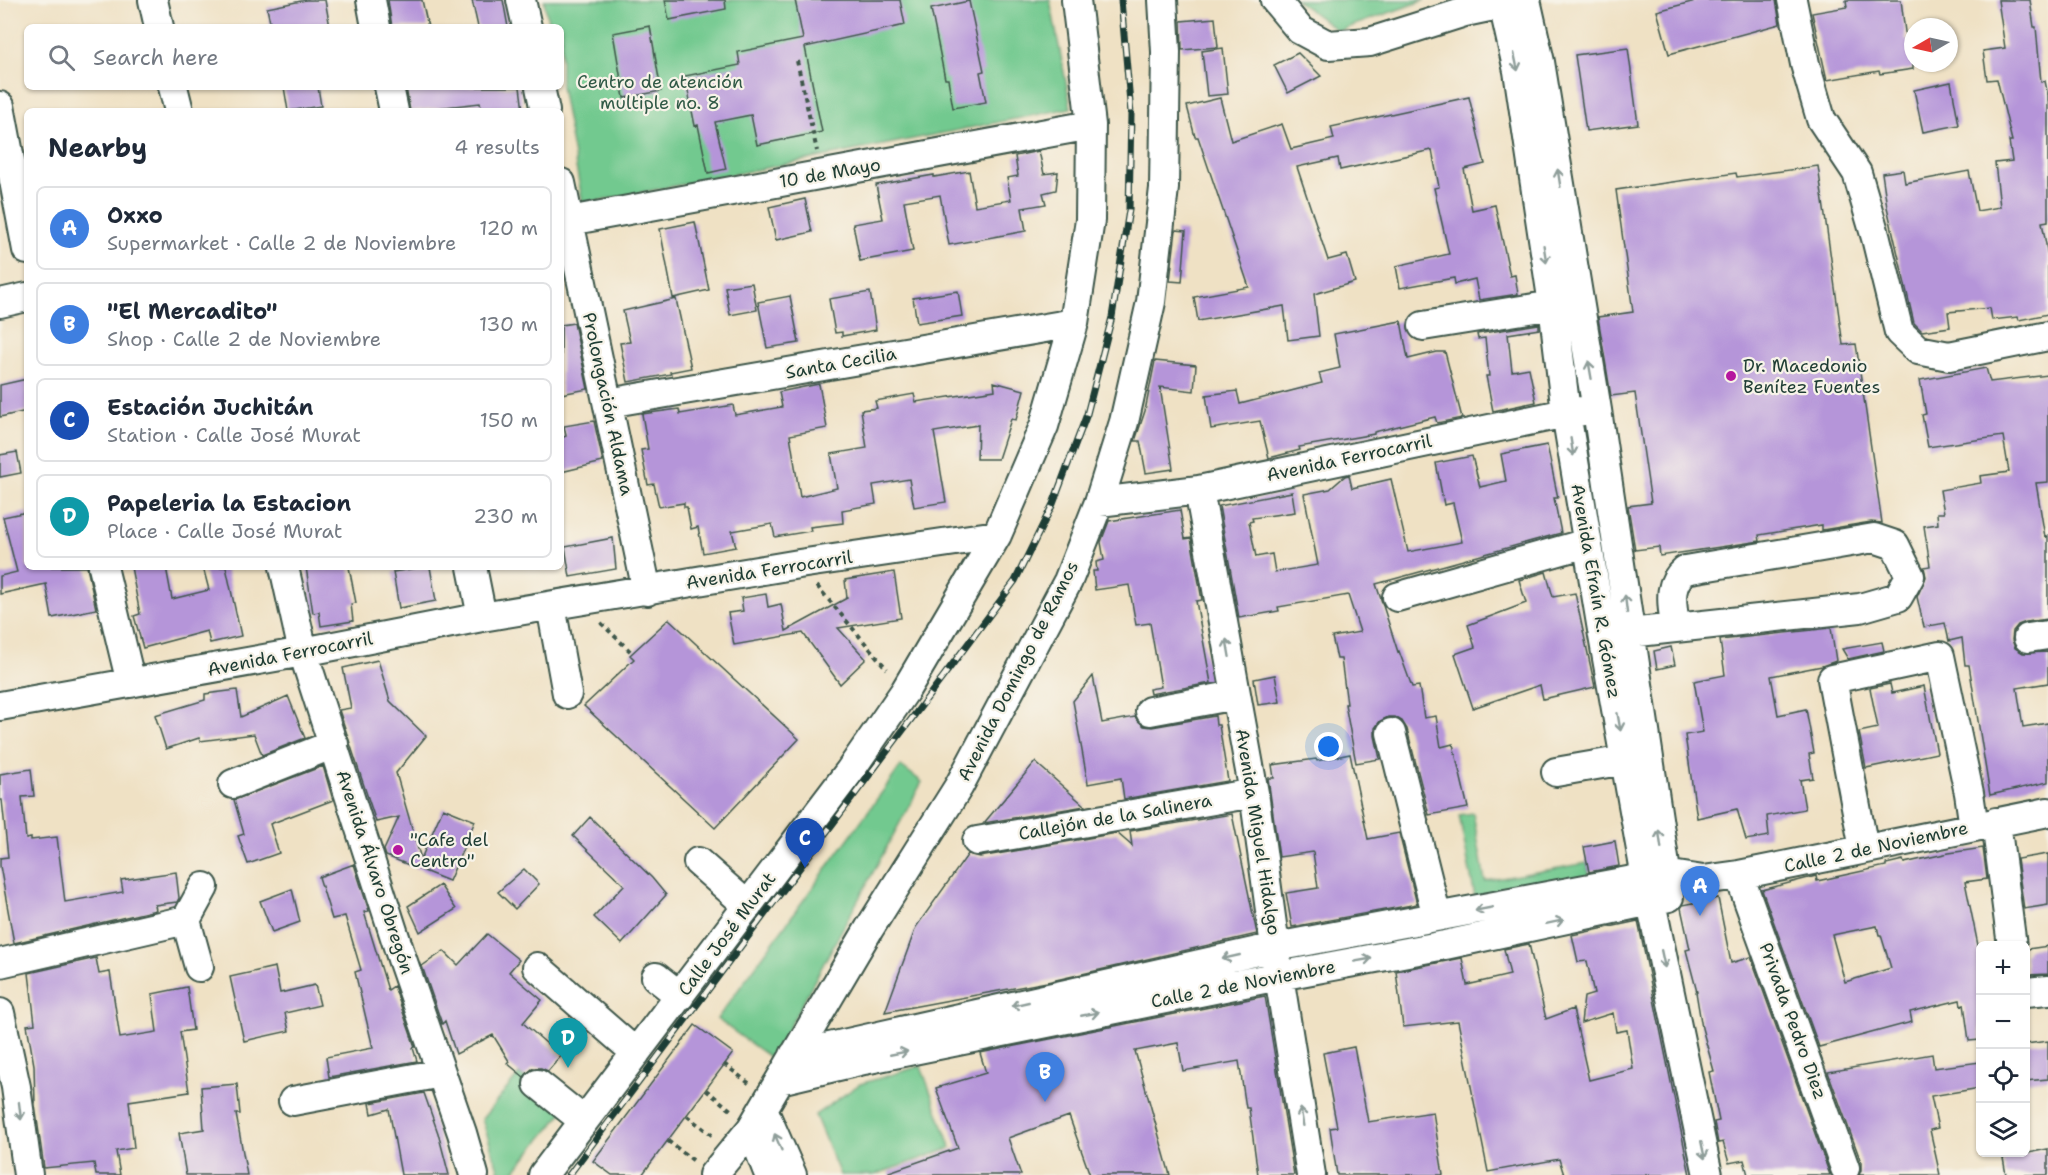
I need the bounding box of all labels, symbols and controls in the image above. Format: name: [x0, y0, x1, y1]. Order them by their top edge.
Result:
north arrow: [1904, 18, 1958, 72]
search box: [24, 24, 564, 90]
icon: search: [45, 41, 78, 74]
text: Search here: [93, 43, 219, 72]
one-way arrow: [1510, 52, 1522, 71]
park label: Centro de atención multiple no. 8: [577, 70, 743, 115]
text: Nearby: [48, 130, 147, 165]
text: 4 results: [454, 134, 540, 160]
street label: 10 de Mayo: [777, 152, 883, 194]
one-way arrow: [1553, 168, 1564, 188]
text: Oxxo: [107, 201, 163, 230]
text: A: [62, 215, 77, 241]
text: 120 m: [479, 215, 538, 241]
text: Supermarket · Calle 2 de Noviembre: [107, 230, 456, 256]
one-way arrow: [1540, 244, 1551, 264]
text: "El Mercadito": [107, 297, 278, 326]
street label: Prolongación Aldama: [577, 310, 639, 498]
text: B: [63, 311, 76, 337]
text: 130 m: [479, 311, 538, 337]
text: Shop · Calle 2 de Noviembre: [107, 326, 381, 352]
street label: Santa Cecilia: [784, 341, 898, 385]
place label: Dr. Macedonio Benítez Fuentes: [1743, 354, 1880, 399]
one-way arrow: [1585, 361, 1596, 381]
marker: Dr. Macedonio Benítez Fuentes: [1724, 369, 1738, 383]
text: Estación Juchitán: [107, 393, 313, 422]
text: C: [63, 407, 76, 433]
text: 150 m: [480, 407, 538, 433]
text: Station · Calle José Murat: [107, 422, 361, 448]
street label: Avenida Ferrocarril: [1264, 429, 1434, 487]
one-way arrow: [1567, 437, 1578, 457]
street label: Avenida Efraín R. Gómez: [1565, 482, 1627, 700]
text: Papeleria la Estacion: [107, 489, 351, 518]
text: D: [62, 503, 77, 529]
text: 230 m: [473, 503, 538, 529]
text: Place · Calle José Murat: [107, 518, 343, 544]
street label: Avenida Ferrocarril: [684, 545, 854, 595]
street label: Avenida Domingo de Ramos: [952, 557, 1084, 785]
one-way arrow: [1620, 595, 1631, 615]
street label: Avenida Ferrocarril: [205, 626, 375, 682]
one-way arrow: [1222, 639, 1233, 659]
one-way arrow: [1613, 712, 1624, 732]
street label: Avenida Miguel Hidalgo: [1230, 727, 1286, 937]
your location: [1314, 732, 1343, 761]
street label: Avenida Álvaro Obregón: [331, 767, 419, 977]
street label: Callejón de la Salinera: [1017, 788, 1213, 846]
street label: Calle 2 de Noviembre: [1782, 816, 1970, 878]
pin: C: [786, 818, 824, 868]
place label: "Cafe del Centro": [410, 828, 489, 873]
one-way arrow: [1655, 830, 1666, 849]
marker: "Cafe del Centro": [391, 843, 405, 857]
pin: A: [1680, 866, 1720, 916]
street label: Calle José Murat: [673, 867, 781, 1001]
one-way arrow: [1475, 904, 1495, 915]
one-way arrow: [1544, 916, 1564, 927]
street label: Privada Pedro Diez: [1753, 939, 1833, 1103]
map controls: [1976, 941, 2030, 1157]
button: +: [1976, 941, 2030, 995]
one-way arrow: [1658, 949, 1670, 968]
one-way arrow: [1222, 952, 1241, 964]
street label: Calle 2 de Noviembre: [1149, 954, 1337, 1014]
one-way arrow: [1353, 954, 1373, 965]
button: −: [1976, 995, 2030, 1049]
one-way arrow: [1011, 999, 1030, 1011]
one-way arrow: [1079, 1008, 1099, 1019]
pin: D: [548, 1018, 588, 1068]
one-way arrow: [888, 1047, 908, 1058]
button: locate: [1976, 1049, 2030, 1103]
pin: B: [1026, 1052, 1064, 1102]
one-way arrow: [14, 1101, 25, 1121]
button: layers: [1976, 1103, 2030, 1157]
one-way arrow: [1296, 1108, 1307, 1128]
one-way arrow: [771, 1133, 782, 1151]
one-way arrow: [1698, 1139, 1709, 1159]

